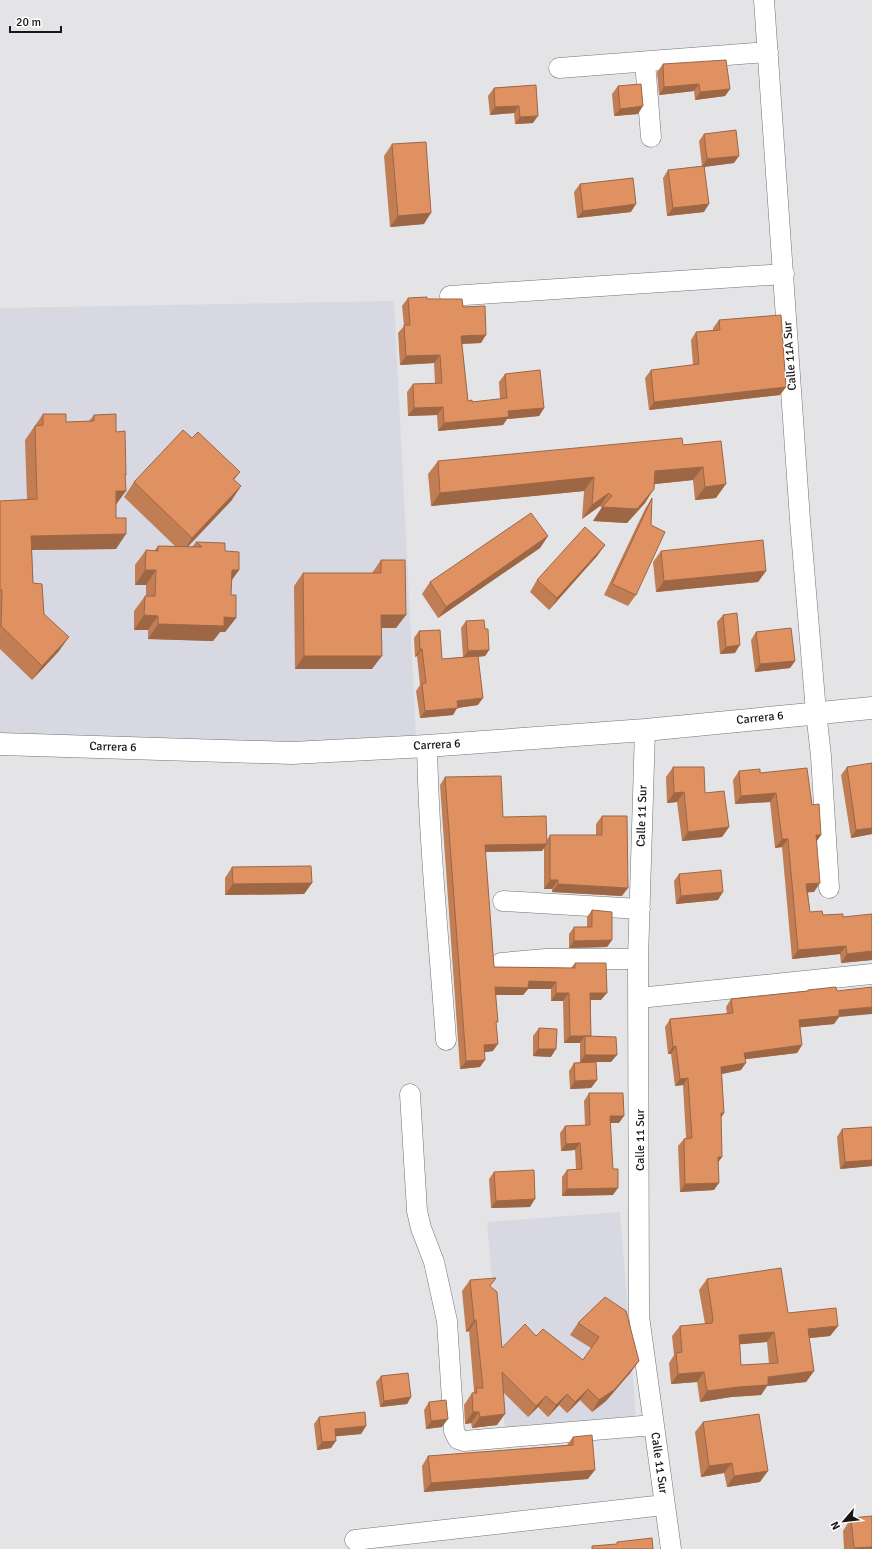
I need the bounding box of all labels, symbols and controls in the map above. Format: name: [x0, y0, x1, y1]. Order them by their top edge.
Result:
scale bar: [10, 8, 61, 34]
text: 20 m: [16, 15, 41, 30]
street label: Calle 11A Sur: [780, 320, 800, 391]
street label: Carrera 6: [736, 708, 784, 728]
street label: Carrera 6: [413, 736, 461, 754]
street label: Carrera 6: [89, 739, 137, 755]
street label: Calle 11 Sur: [633, 784, 651, 847]
street label: Calle 11 Sur: [633, 1108, 648, 1171]
street label: Calle 11 Sur: [647, 1431, 671, 1495]
north arrow: [824, 1501, 864, 1541]
text: N: [828, 1519, 843, 1532]

